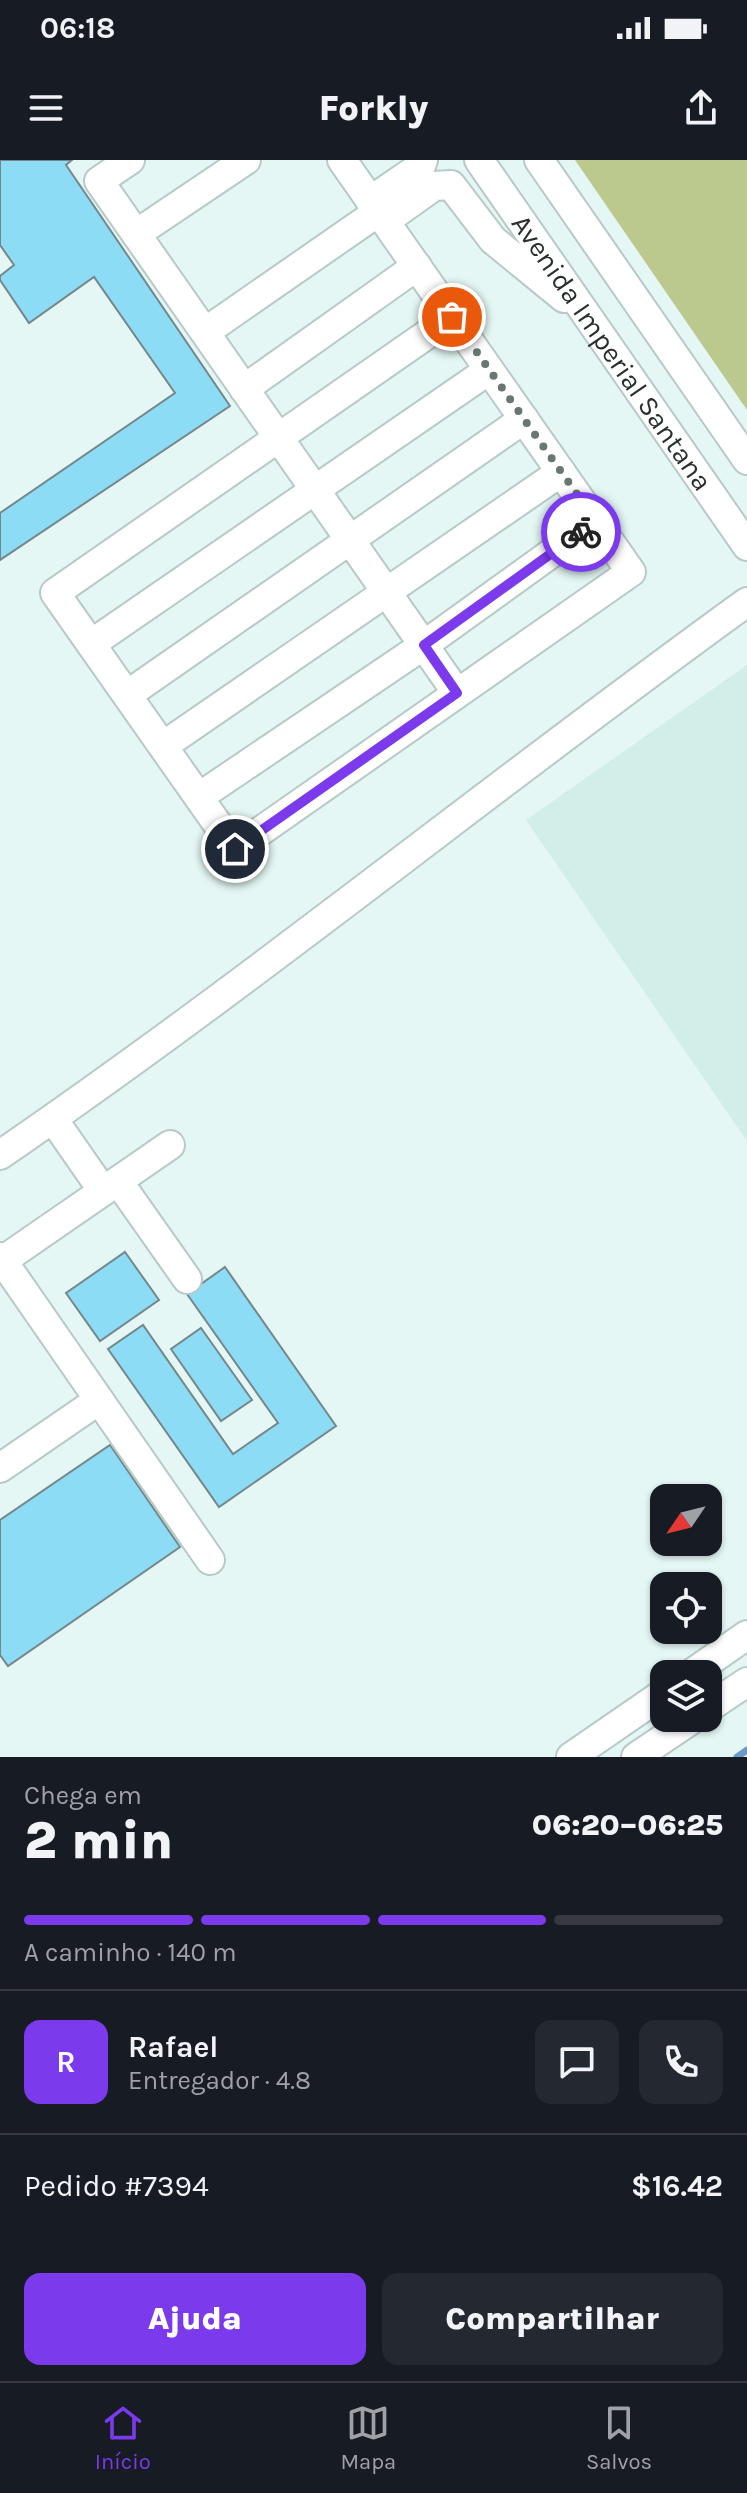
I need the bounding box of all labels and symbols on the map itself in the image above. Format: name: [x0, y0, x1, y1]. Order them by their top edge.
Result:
street label: Avenida Imperial Santana: [505, 208, 719, 497]
pin: [418, 283, 486, 351]
courier: [541, 492, 621, 572]
pin: [201, 815, 269, 883]
north arrow: [650, 1484, 722, 1556]

